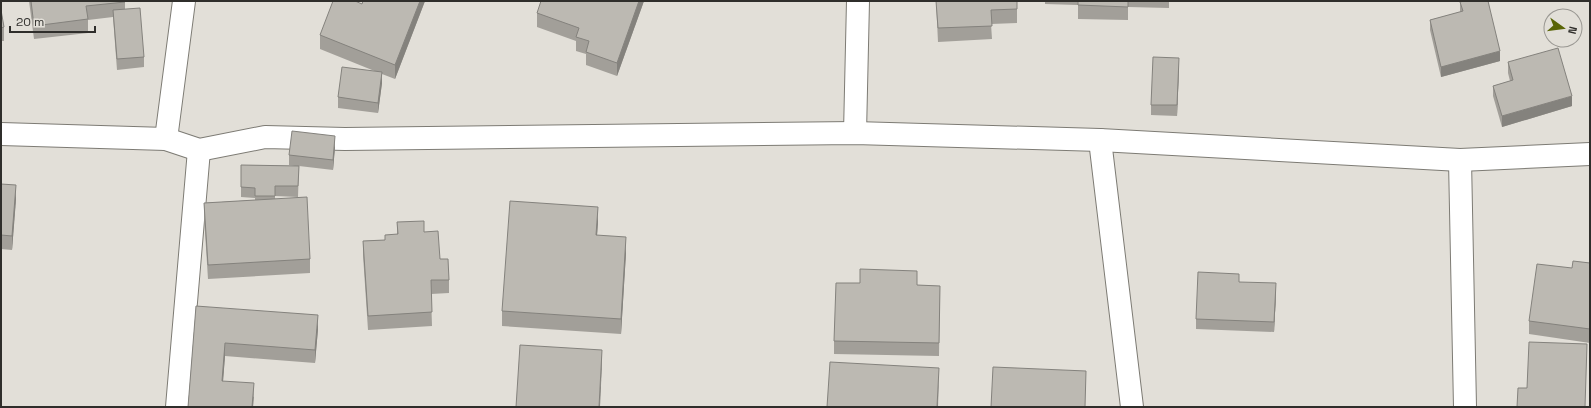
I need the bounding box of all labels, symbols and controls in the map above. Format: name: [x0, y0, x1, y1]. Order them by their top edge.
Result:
scale bar: [10, 8, 95, 34]
north arrow: [1543, 8, 1583, 48]
text: 20 m: [16, 14, 44, 30]
text: N: [1565, 25, 1580, 36]

